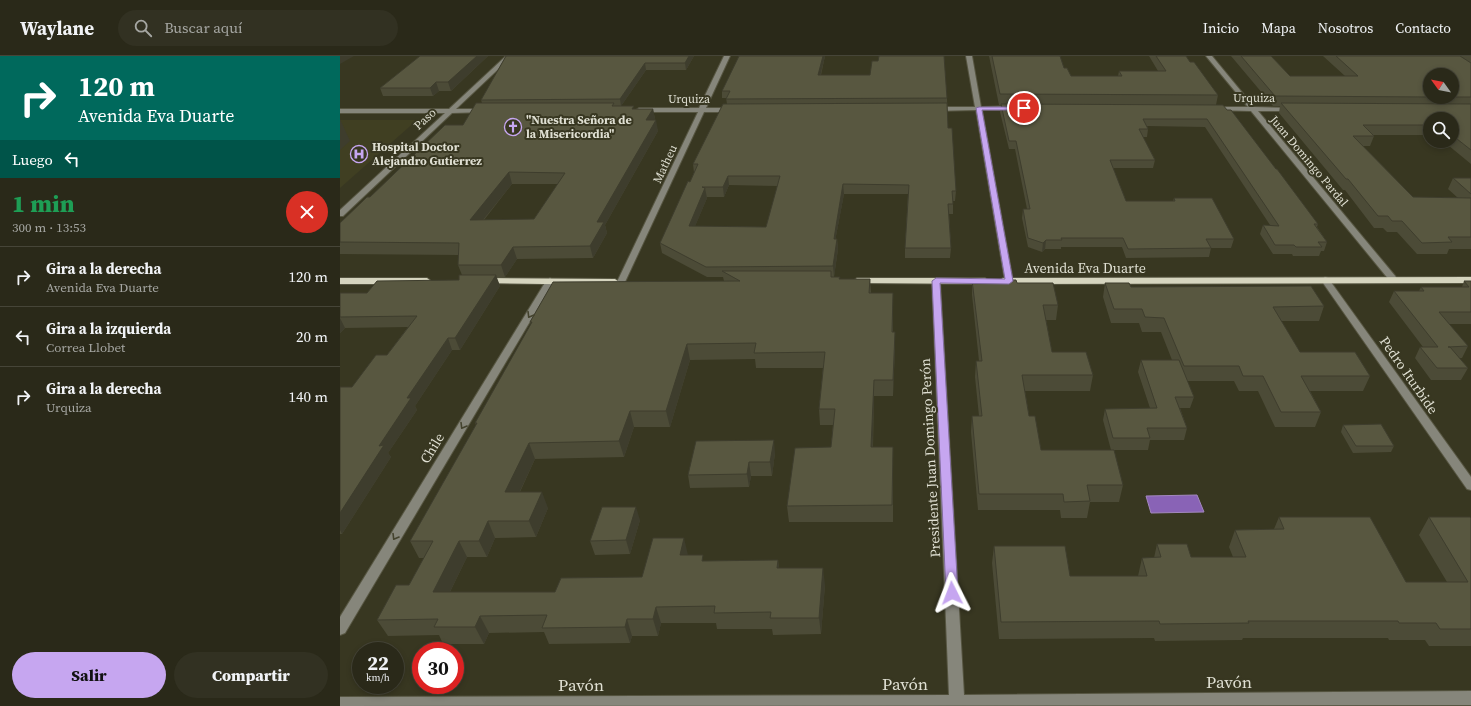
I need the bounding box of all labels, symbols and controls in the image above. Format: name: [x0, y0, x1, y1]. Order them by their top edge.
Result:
search box: [118, 10, 398, 46]
text: Waylane: [20, 15, 94, 41]
icon: search: [132, 17, 154, 39]
text: Buscar aquí: [164, 17, 242, 38]
text: Inicio: [1203, 18, 1239, 38]
text: Mapa: [1261, 18, 1296, 38]
text: Nosotros: [1318, 18, 1373, 38]
text: Contacto: [1395, 18, 1451, 38]
text: 120 m: [78, 67, 155, 105]
north arrow: [1423, 68, 1459, 104]
map controls: [1423, 68, 1459, 148]
icon: right: [12, 72, 64, 124]
street label: Urquiza: [1233, 90, 1276, 106]
street label: Urquiza: [668, 91, 711, 107]
pin: [1007, 91, 1041, 125]
icon: arrive: [1013, 97, 1035, 119]
text: Avenida Eva Duarte: [78, 103, 234, 128]
street label: Paso: [410, 104, 440, 133]
street label: Juan Domingo Pardal: [1266, 111, 1352, 210]
place label: "Nuestra Señora de la Misericordia": [526, 112, 632, 142]
button: search: [1423, 112, 1459, 148]
church icon: "Nuestra Señora de la Misericordia": [503, 117, 523, 137]
place label: Hospital Doctor Alejandro Gutierrez: [372, 139, 482, 169]
street label: Matheu: [649, 142, 681, 186]
hospital icon: Hospital Doctor Alejandro Gutierrez: [349, 144, 369, 164]
icon: left: [61, 148, 83, 170]
text: Luego: [12, 149, 53, 170]
text: 1 min: [12, 187, 75, 220]
button: close: [286, 191, 328, 233]
text: 300 m · 13:53: [12, 219, 86, 236]
text: Gira a la derecha: [46, 258, 161, 279]
street label: Avenida Eva Duarte: [1024, 258, 1146, 278]
icon: right: [12, 266, 34, 288]
text: 120 m: [288, 266, 328, 287]
text: Avenida Eva Duarte: [46, 279, 159, 296]
one-way arrow: [527, 311, 534, 318]
text: Gira a la izquierda: [46, 318, 171, 339]
icon: left: [12, 326, 34, 348]
text: 20 m: [296, 326, 328, 347]
street label: Pedro Iturbide: [1375, 332, 1443, 418]
text: Correa Llobet: [46, 339, 125, 356]
street label: Presidente Juan Domingo Perón: [915, 357, 945, 558]
text: Gira a la derecha: [46, 378, 161, 399]
icon: right: [12, 386, 34, 408]
text: 140 m: [288, 386, 328, 407]
text: Urquiza: [46, 399, 92, 416]
one-way arrow: [460, 422, 467, 429]
street label: Chile: [415, 429, 449, 467]
one-way arrow: [393, 533, 400, 540]
position arrow: [931, 572, 973, 614]
speed limit sign: 30: [412, 642, 464, 694]
text: 22: [367, 649, 389, 677]
button: Salir: [12, 652, 166, 698]
button: Compartir: [174, 652, 328, 698]
street label: Pavón: [1206, 670, 1252, 694]
text: km/h: [366, 671, 390, 684]
street label: Pavón: [882, 672, 928, 696]
street label: Pavón: [558, 673, 604, 697]

